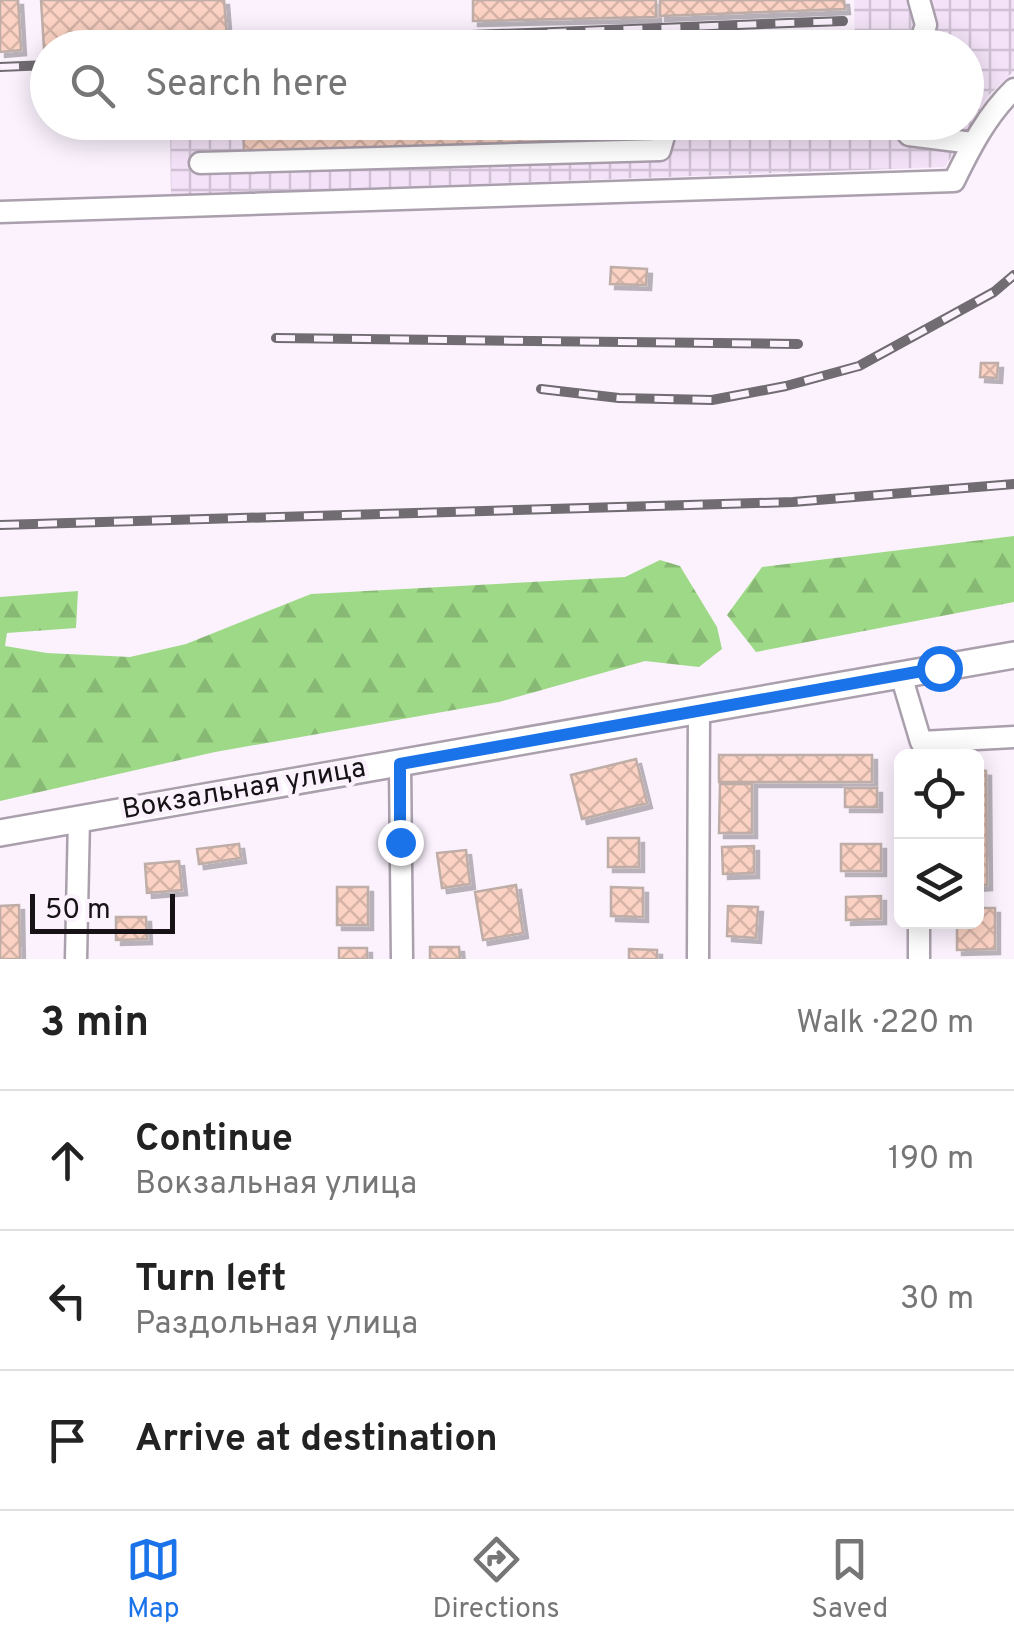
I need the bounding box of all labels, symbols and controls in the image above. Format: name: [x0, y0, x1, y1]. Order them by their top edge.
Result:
search box: [30, 30, 984, 140]
icon: search: [65, 58, 120, 113]
text: Search here: [145, 61, 348, 110]
route start: [917, 646, 963, 692]
map controls: [894, 749, 984, 929]
button: locate: [894, 749, 984, 839]
street label: Вокзальная улица: [119, 751, 369, 829]
route end: [378, 820, 424, 866]
button: layers: [894, 839, 984, 929]
scale bar: [30, 889, 175, 934]
text: 50 m: [45, 893, 111, 929]
text: 3 min: [40, 998, 149, 1051]
text: Walk · 220 m: [796, 1004, 974, 1044]
text: Continue: [135, 1116, 293, 1165]
icon: ahead: [40, 1133, 95, 1188]
text: 190 m: [888, 1140, 974, 1180]
text: Вокзальная улица: [135, 1165, 417, 1205]
text: Turn left: [135, 1256, 287, 1305]
icon: left: [40, 1273, 95, 1328]
text: 30 m: [900, 1280, 974, 1320]
text: Раздольная улица: [135, 1305, 418, 1345]
icon: arrive: [40, 1413, 95, 1468]
text: Arrive at destination: [135, 1416, 498, 1465]
tab: Map: [126, 1532, 181, 1628]
tab: Directions: [432, 1532, 560, 1628]
tab: Saved: [811, 1532, 888, 1628]

